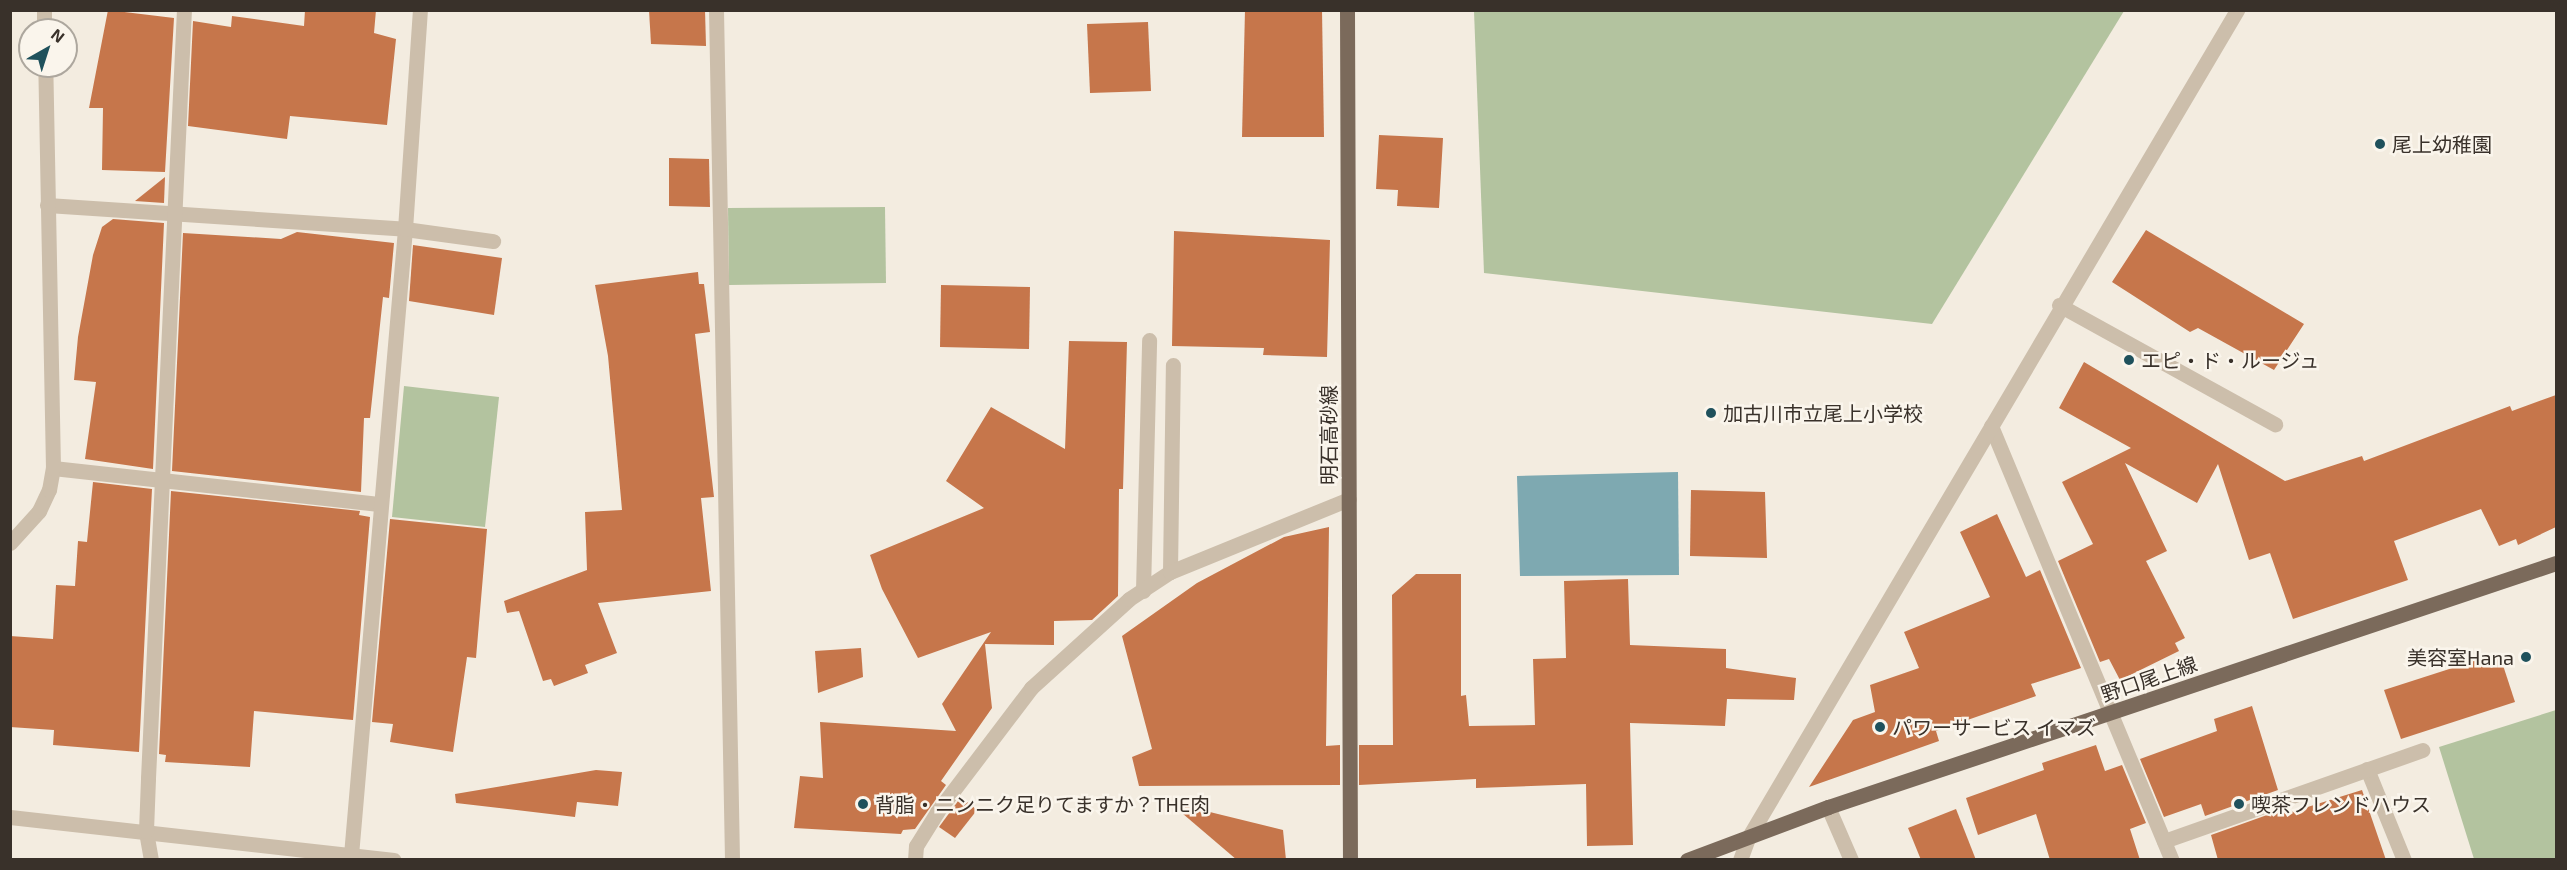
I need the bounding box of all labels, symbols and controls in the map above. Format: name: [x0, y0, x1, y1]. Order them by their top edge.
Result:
north arrow: [18, 18, 78, 78]
text: N: [48, 24, 69, 46]
place label: 尾上幼稚園: [2392, 132, 2492, 156]
marker: 尾上幼稚園: [2373, 137, 2387, 151]
place label: エピ・ド・ルージュ: [2141, 348, 2321, 372]
marker: エピ・ド・ルージュ: [2122, 353, 2136, 367]
street label: 明石高砂線: [1316, 385, 1340, 485]
place label: 加古川市立尾上小学校: [1723, 401, 1923, 425]
marker: 加古川市立尾上小学校: [1704, 406, 1718, 420]
place label: 美容室Hana: [2407, 645, 2514, 669]
marker: 美容室Hana: [2519, 650, 2533, 664]
street label: 野口尾上線: [2098, 651, 2200, 707]
place label: パワーサービス イマズ: [1892, 715, 2096, 739]
marker: パワーサービス イマズ: [1873, 720, 1887, 734]
place label: 背脂・ニンニク足りてますか？THE肉: [875, 792, 1211, 816]
place label: 喫茶フレンドハウス: [2251, 792, 2431, 816]
marker: 背脂・ニンニク足りてますか？THE肉: [856, 797, 870, 811]
marker: 喫茶フレンドハウス: [2232, 797, 2246, 811]

